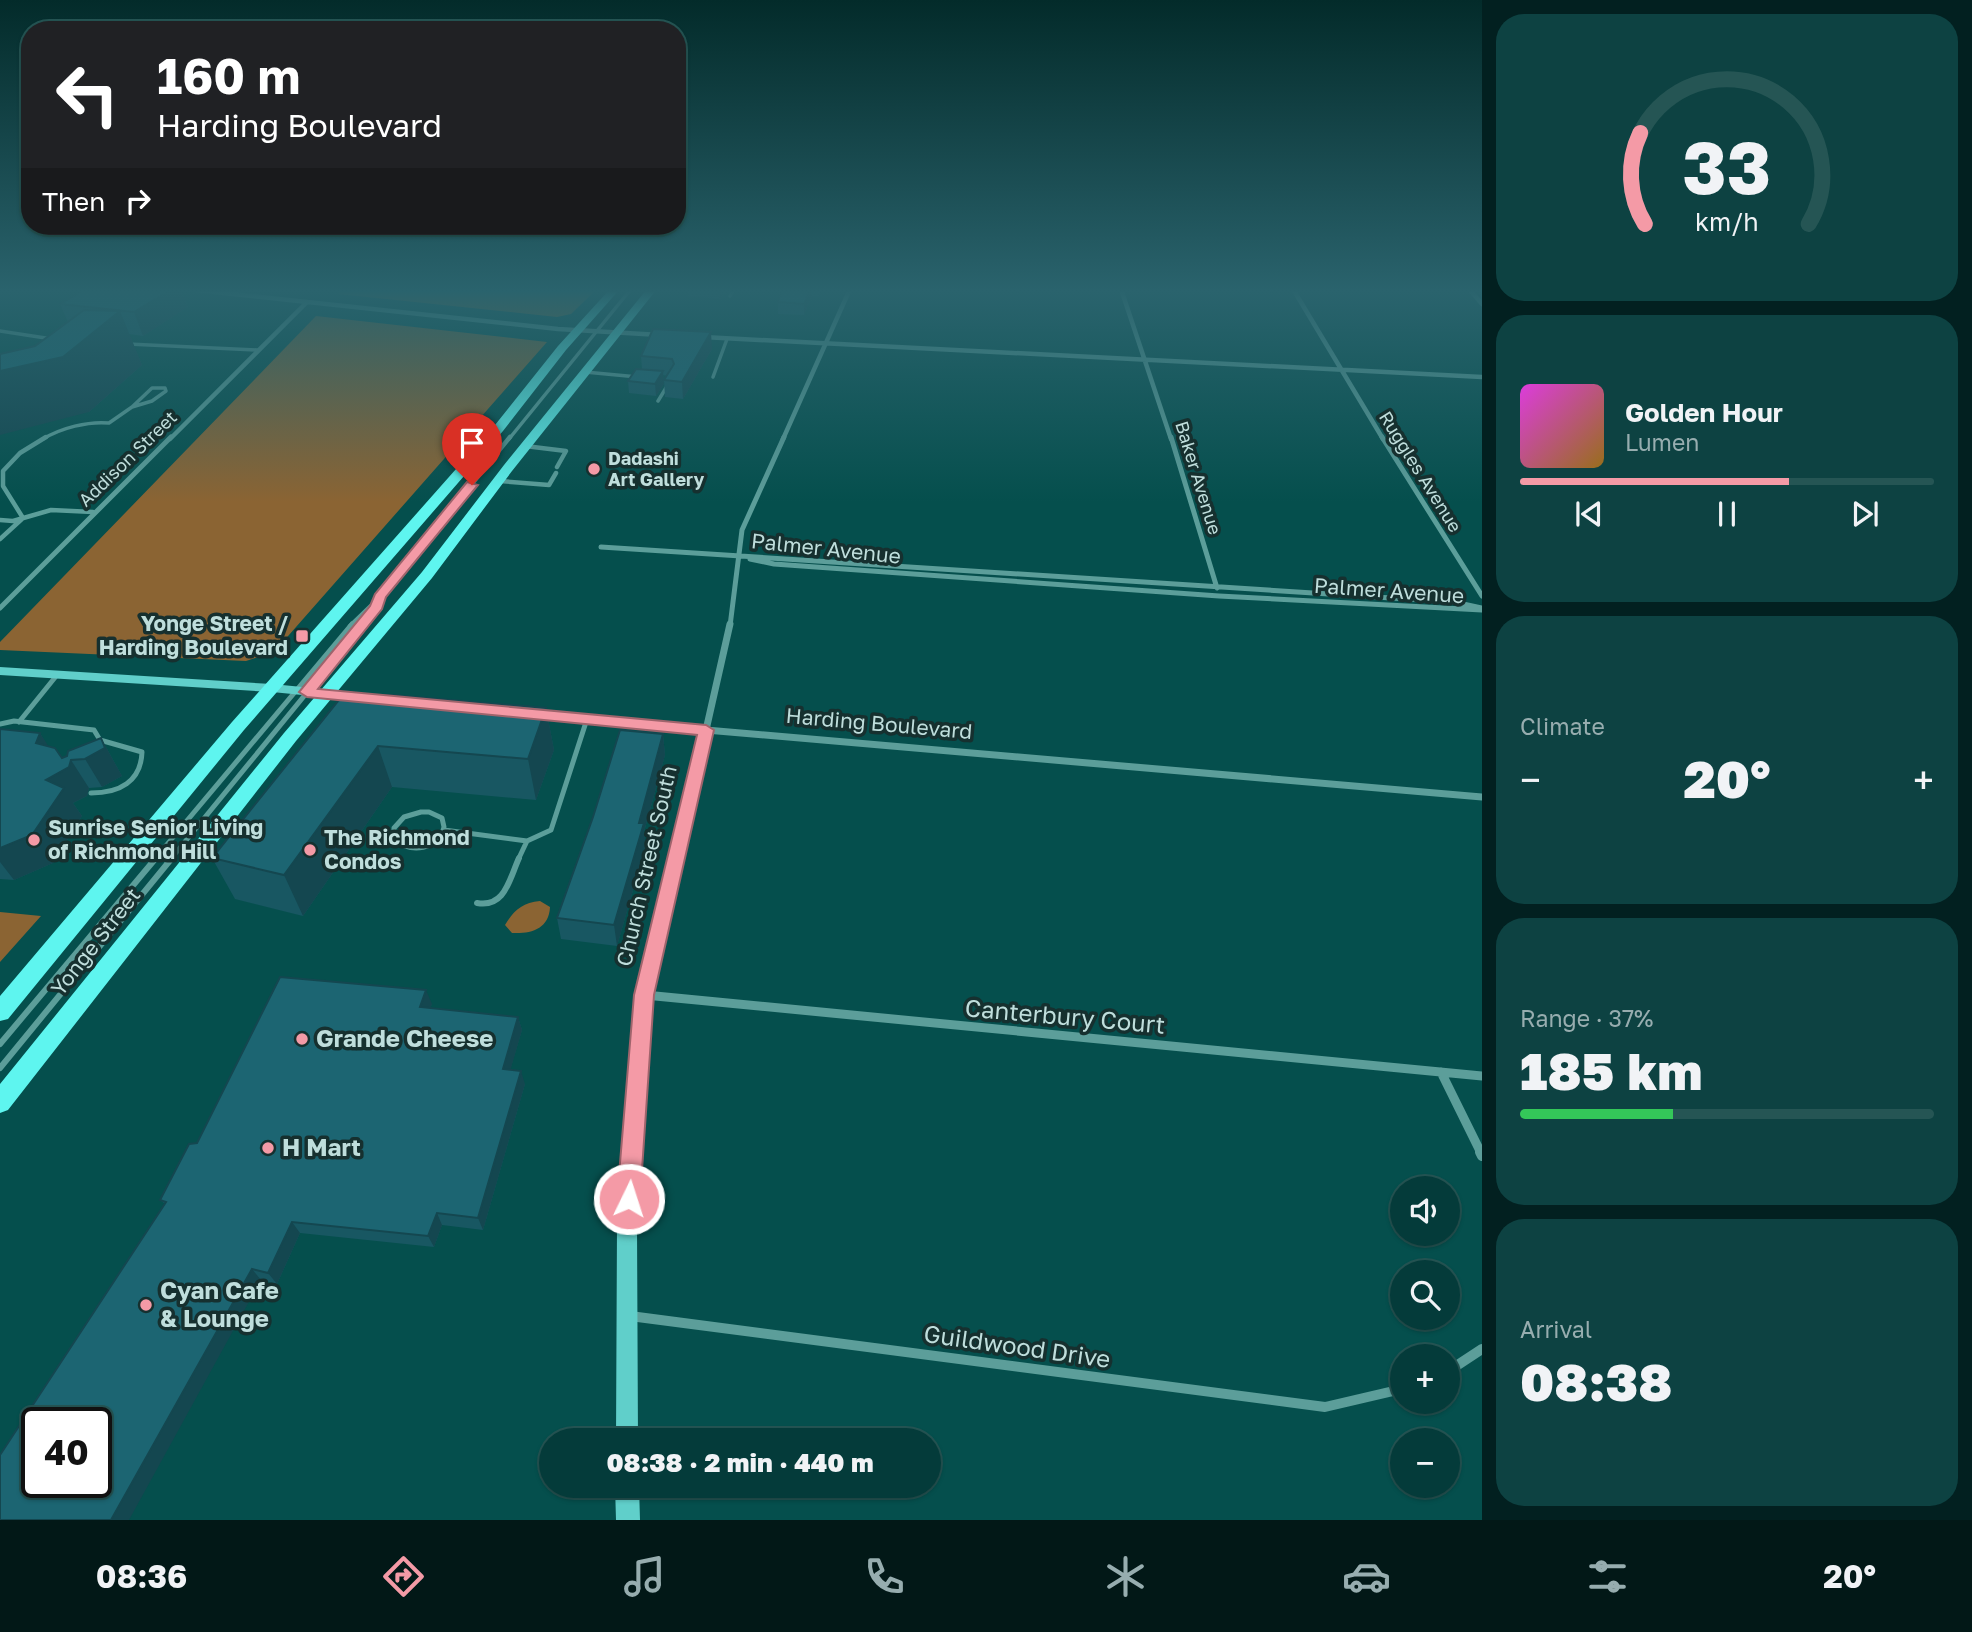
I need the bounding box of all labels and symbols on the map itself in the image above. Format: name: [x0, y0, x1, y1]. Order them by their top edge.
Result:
street label: Addison Street: [74, 406, 181, 511]
street label: Ruggles Avenue: [1375, 407, 1467, 536]
pin: [442, 413, 502, 485]
street label: Baker Avenue: [1171, 418, 1227, 537]
place label: Dadashi Art Gallery: [608, 447, 705, 490]
marker: Dadashi Art Gallery: [586, 461, 602, 477]
street label: Palmer Avenue: [750, 527, 902, 569]
street label: Palmer Avenue: [1313, 572, 1465, 608]
place label: Yonge Street / Harding Boulevard: [99, 610, 288, 660]
marker: Yonge Street / Harding Boulevard: [294, 628, 310, 644]
street label: Harding Boulevard: [785, 702, 973, 744]
street label: Church Street South: [610, 763, 682, 969]
place label: Sunrise Senior Living of Richmond Hill: [48, 814, 263, 864]
place label: The Richmond Condos: [324, 824, 470, 874]
marker: Sunrise Senior Living of Richmond Hill: [26, 832, 42, 848]
marker: The Richmond Condos: [302, 842, 318, 858]
street label: Yonge Street: [45, 882, 145, 1001]
street label: Canterbury Court: [964, 992, 1166, 1039]
place label: Grande Cheese: [316, 1023, 494, 1052]
marker: Grande Cheese: [294, 1031, 310, 1047]
place label: H Mart: [282, 1132, 361, 1161]
marker: H Mart: [260, 1140, 276, 1156]
position arrow: [592, 1162, 666, 1236]
place label: Cyan Cafe & Lounge: [160, 1275, 279, 1332]
marker: Cyan Cafe & Lounge: [138, 1297, 154, 1313]
street label: Guildwood Drive: [922, 1318, 1112, 1373]
speed limit sign: 40: [21, 1407, 112, 1498]

